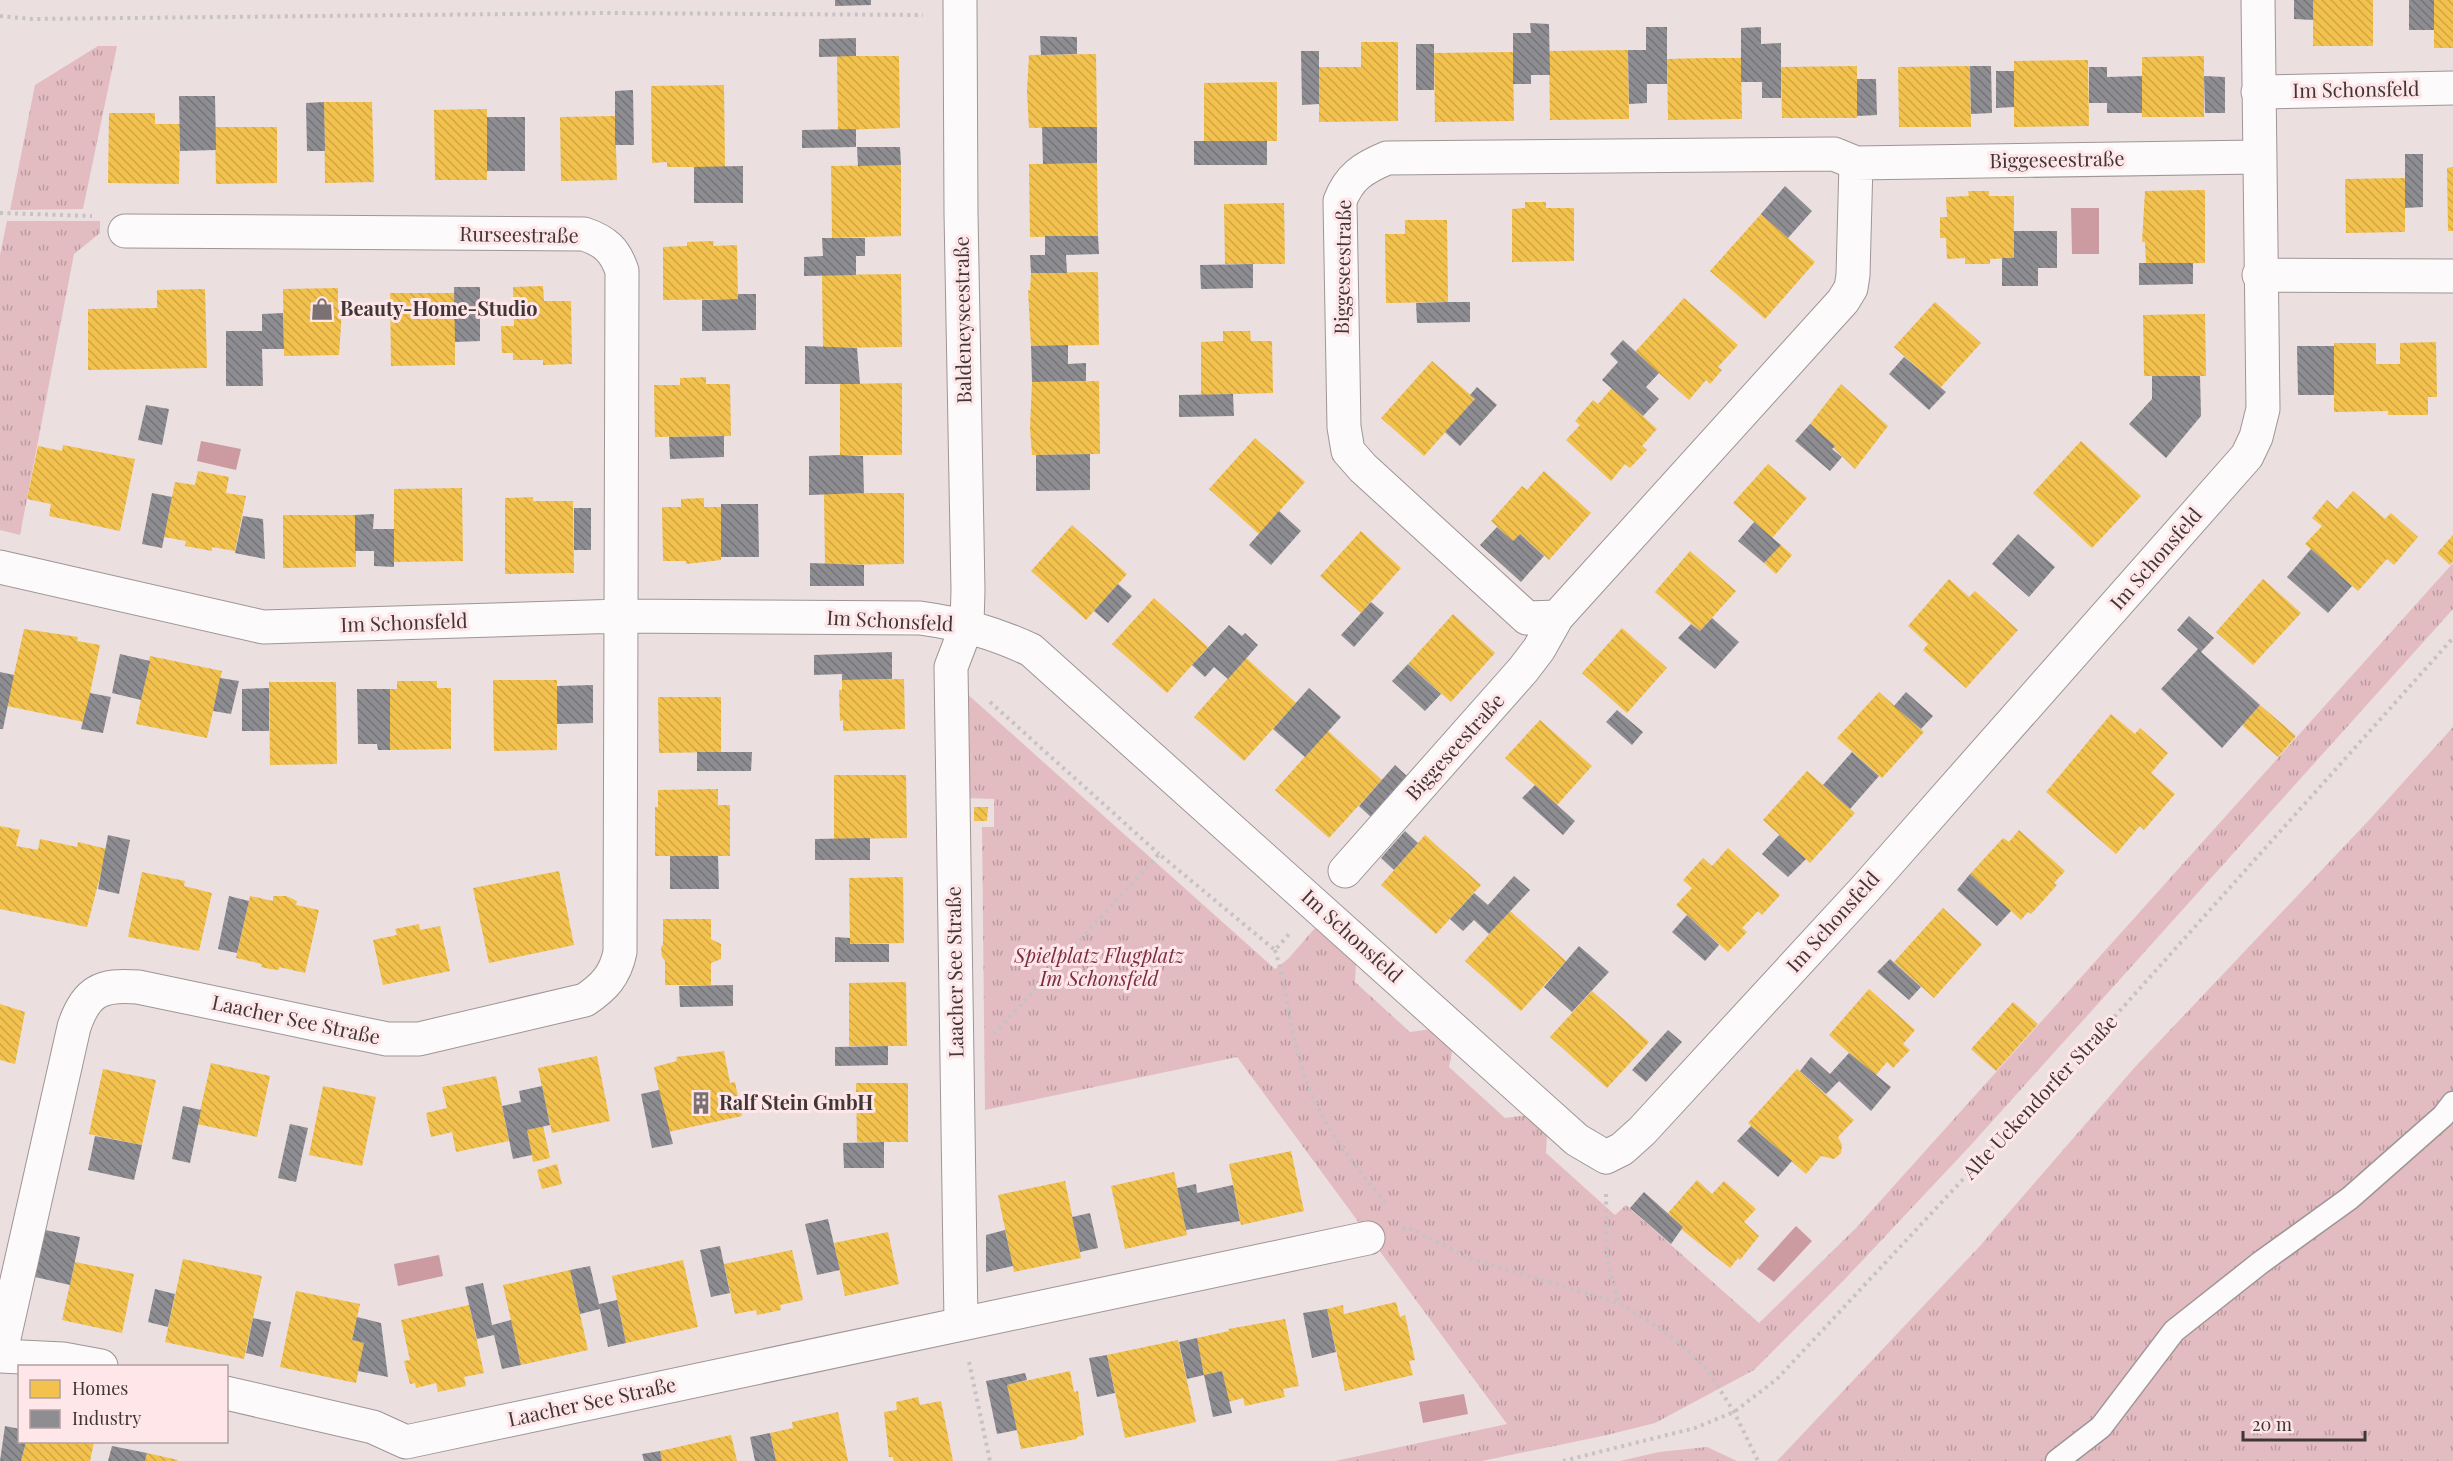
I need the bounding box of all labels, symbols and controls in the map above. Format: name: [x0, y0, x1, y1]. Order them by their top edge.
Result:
street label: Im Schonsfeld: [2292, 74, 2420, 103]
street label: Biggeseestraße: [1989, 144, 2125, 173]
street label: Biggeseestraße: [1327, 199, 1356, 335]
street label: Rurseestraße: [459, 219, 579, 248]
street label: Baldeneyseestraße: [947, 236, 976, 404]
place label: Beauty-Home-Studio: [340, 294, 538, 321]
shop icon: Beauty-Home-Studio: [309, 296, 335, 322]
street label: Im Schonsfeld: [2103, 501, 2207, 615]
street label: Im Schonsfeld: [826, 603, 955, 636]
street label: Im Schonsfeld: [340, 606, 468, 637]
street label: Biggeseestraße: [1399, 687, 1509, 805]
street label: Im Schonsfeld: [1779, 864, 1885, 977]
street label: Im Schonsfeld: [1297, 882, 1410, 988]
street label: Laacher See Straße: [939, 886, 968, 1058]
park label: Spielplatz Flugplatz Im Schonsfeld: [1013, 941, 1185, 991]
street label: Laacher See Straße: [210, 988, 383, 1050]
street label: Alte Uckendorfer Straße: [1955, 1008, 2122, 1185]
place label: Ralf Stein GmbH: [719, 1088, 873, 1115]
building icon: Ralf Stein GmbH: [688, 1090, 714, 1116]
legend: [18, 1365, 228, 1443]
street label: Laacher See Straße: [505, 1370, 678, 1432]
text: Homes: [72, 1376, 128, 1400]
scale bar: [2243, 1404, 2364, 1442]
text: Industry: [72, 1406, 141, 1430]
text: 20 m: [2252, 1412, 2292, 1436]

